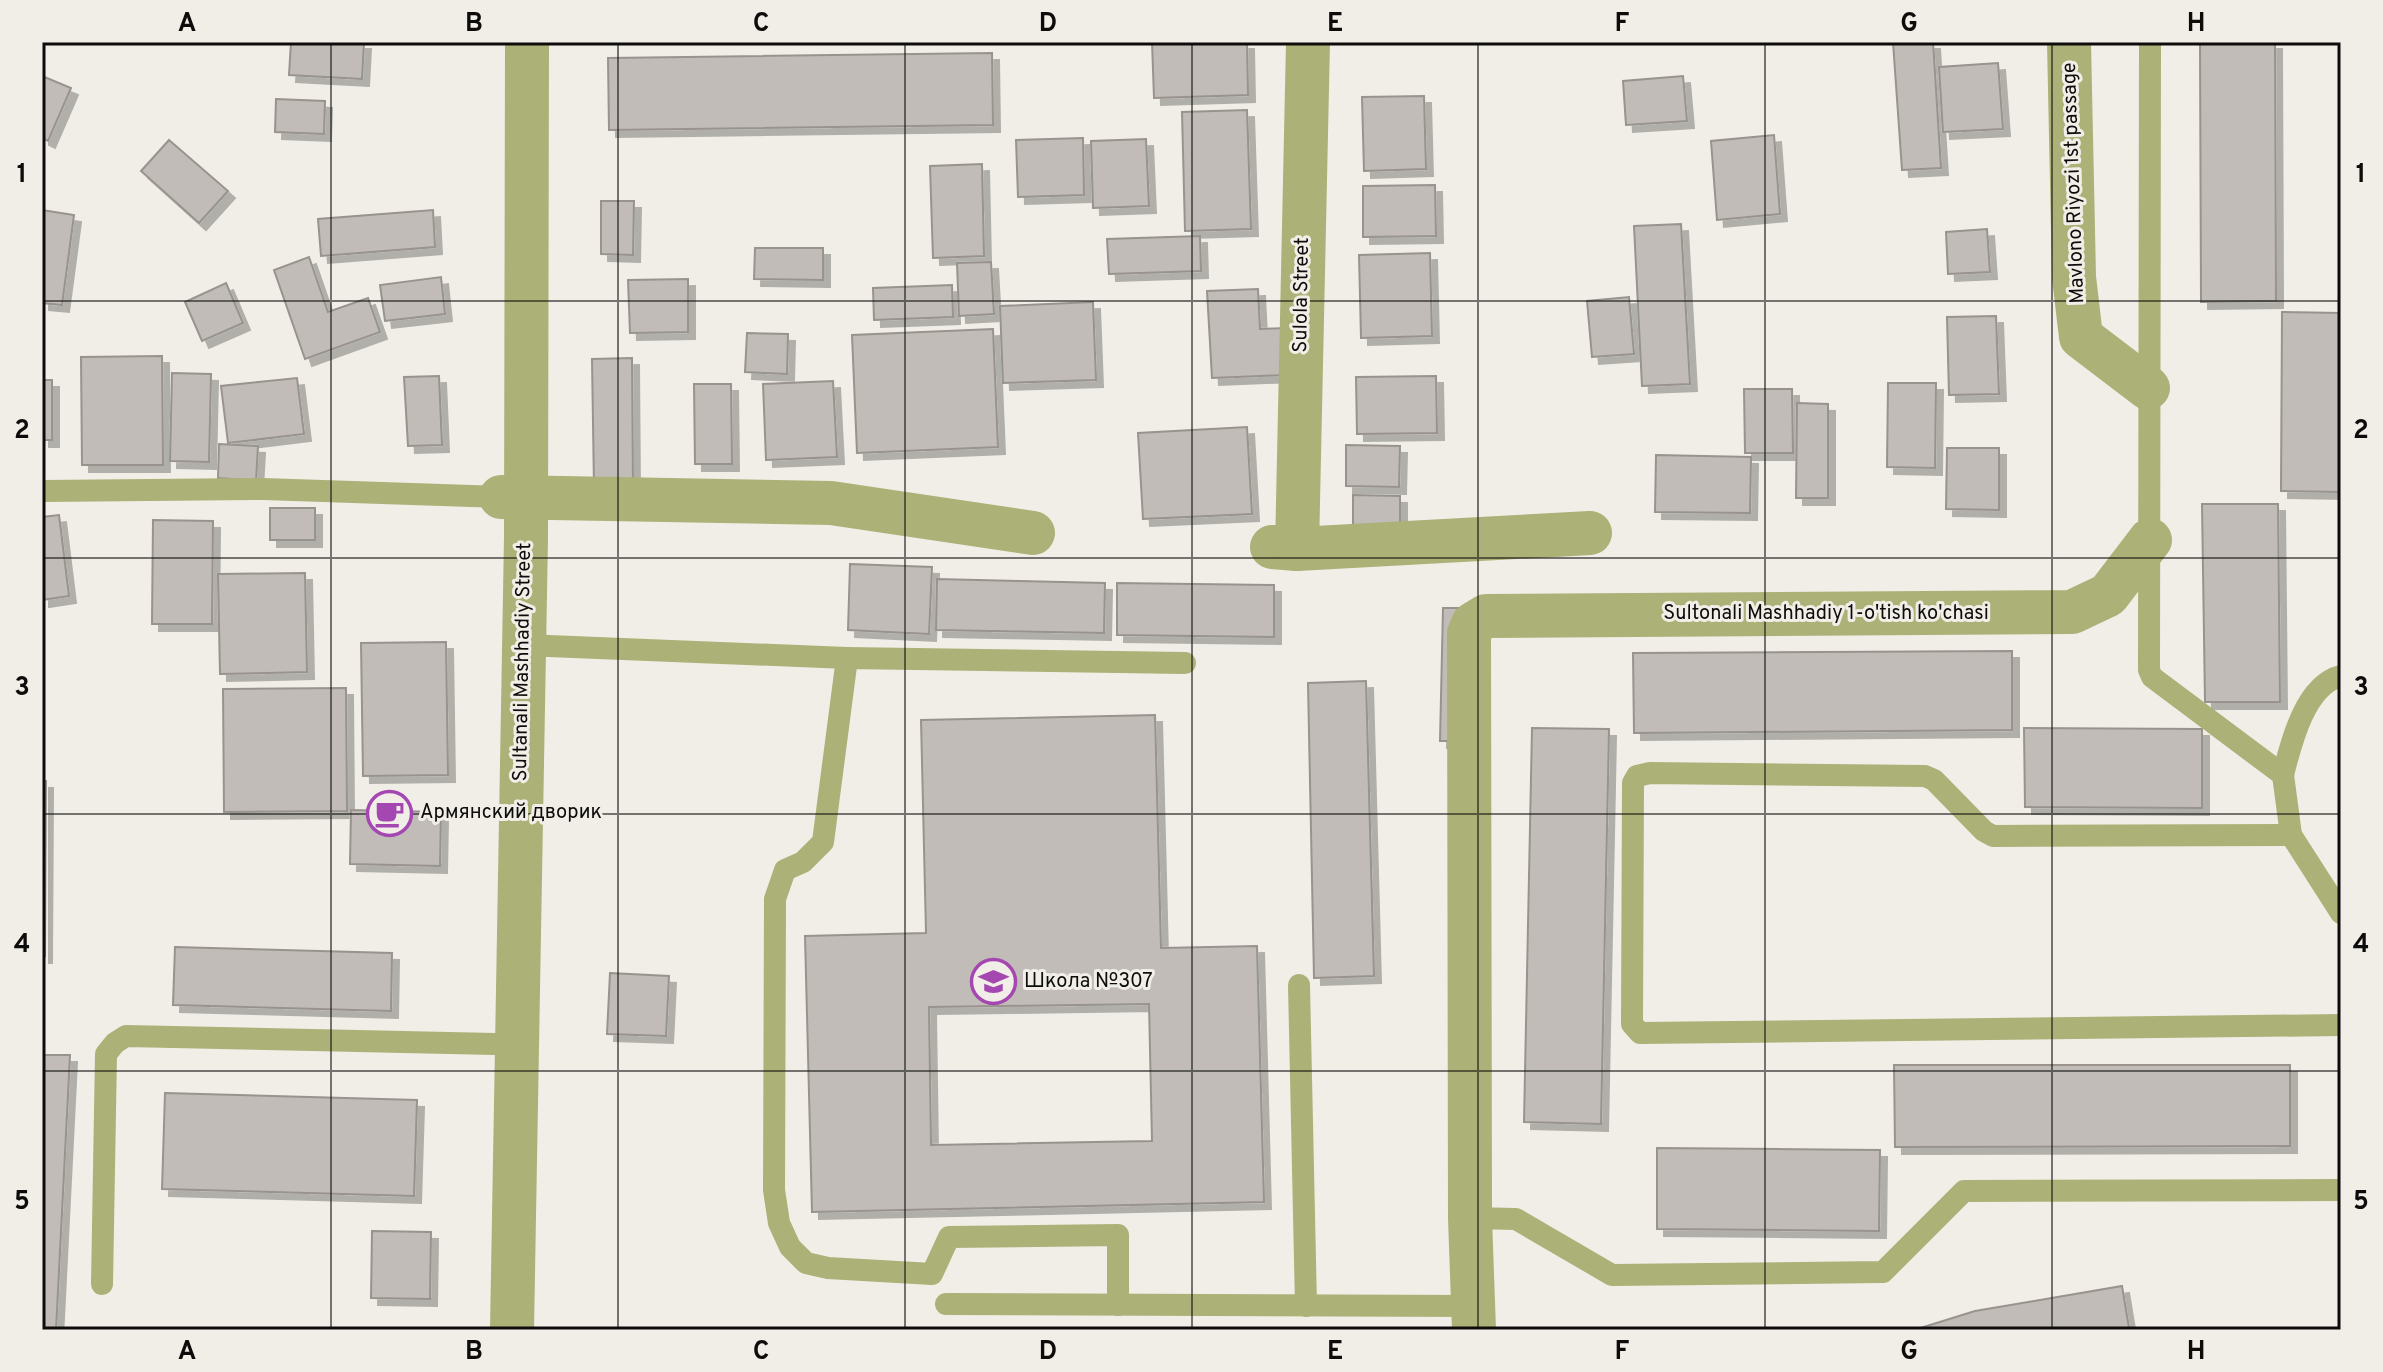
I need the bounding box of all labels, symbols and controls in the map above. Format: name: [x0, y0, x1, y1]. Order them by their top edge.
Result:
text: A: [178, 8, 196, 41]
text: B: [465, 8, 483, 41]
text: C: [753, 8, 769, 41]
text: D: [1039, 8, 1057, 41]
text: E: [1327, 8, 1343, 41]
text: F: [1615, 8, 1630, 41]
text: G: [1900, 8, 1918, 41]
text: H: [2187, 8, 2205, 41]
street label: Mavlono Riyozi 1st passage: [2057, 62, 2091, 304]
text: 1: [17, 159, 27, 192]
text: 1: [2356, 159, 2366, 192]
street label: Sulola Street: [1288, 237, 1316, 353]
text: 2: [14, 415, 30, 448]
text: 2: [2353, 415, 2369, 448]
street label: Sultаnali Mashhadiy Street: [508, 542, 538, 782]
street label: Sultonali Mashhadiy 1-o'tish ko'chasi: [1663, 601, 1989, 627]
text: 3: [14, 672, 30, 705]
text: 3: [2353, 672, 2369, 705]
cafe icon: Армянский дворик: [365, 789, 413, 837]
place label: Армянский дворик: [420, 800, 602, 826]
text: 4: [14, 929, 30, 962]
text: 4: [2353, 929, 2369, 962]
school or university icon: Школа №307: [969, 958, 1017, 1006]
place label: Школа №307: [1024, 969, 1153, 995]
text: 5: [14, 1186, 30, 1219]
text: 5: [2353, 1186, 2369, 1219]
text: A: [178, 1336, 196, 1369]
text: B: [465, 1336, 483, 1369]
text: C: [753, 1336, 769, 1369]
text: D: [1039, 1336, 1057, 1369]
text: E: [1327, 1336, 1343, 1369]
text: F: [1615, 1336, 1630, 1369]
text: G: [1900, 1336, 1918, 1369]
text: H: [2187, 1336, 2205, 1369]

